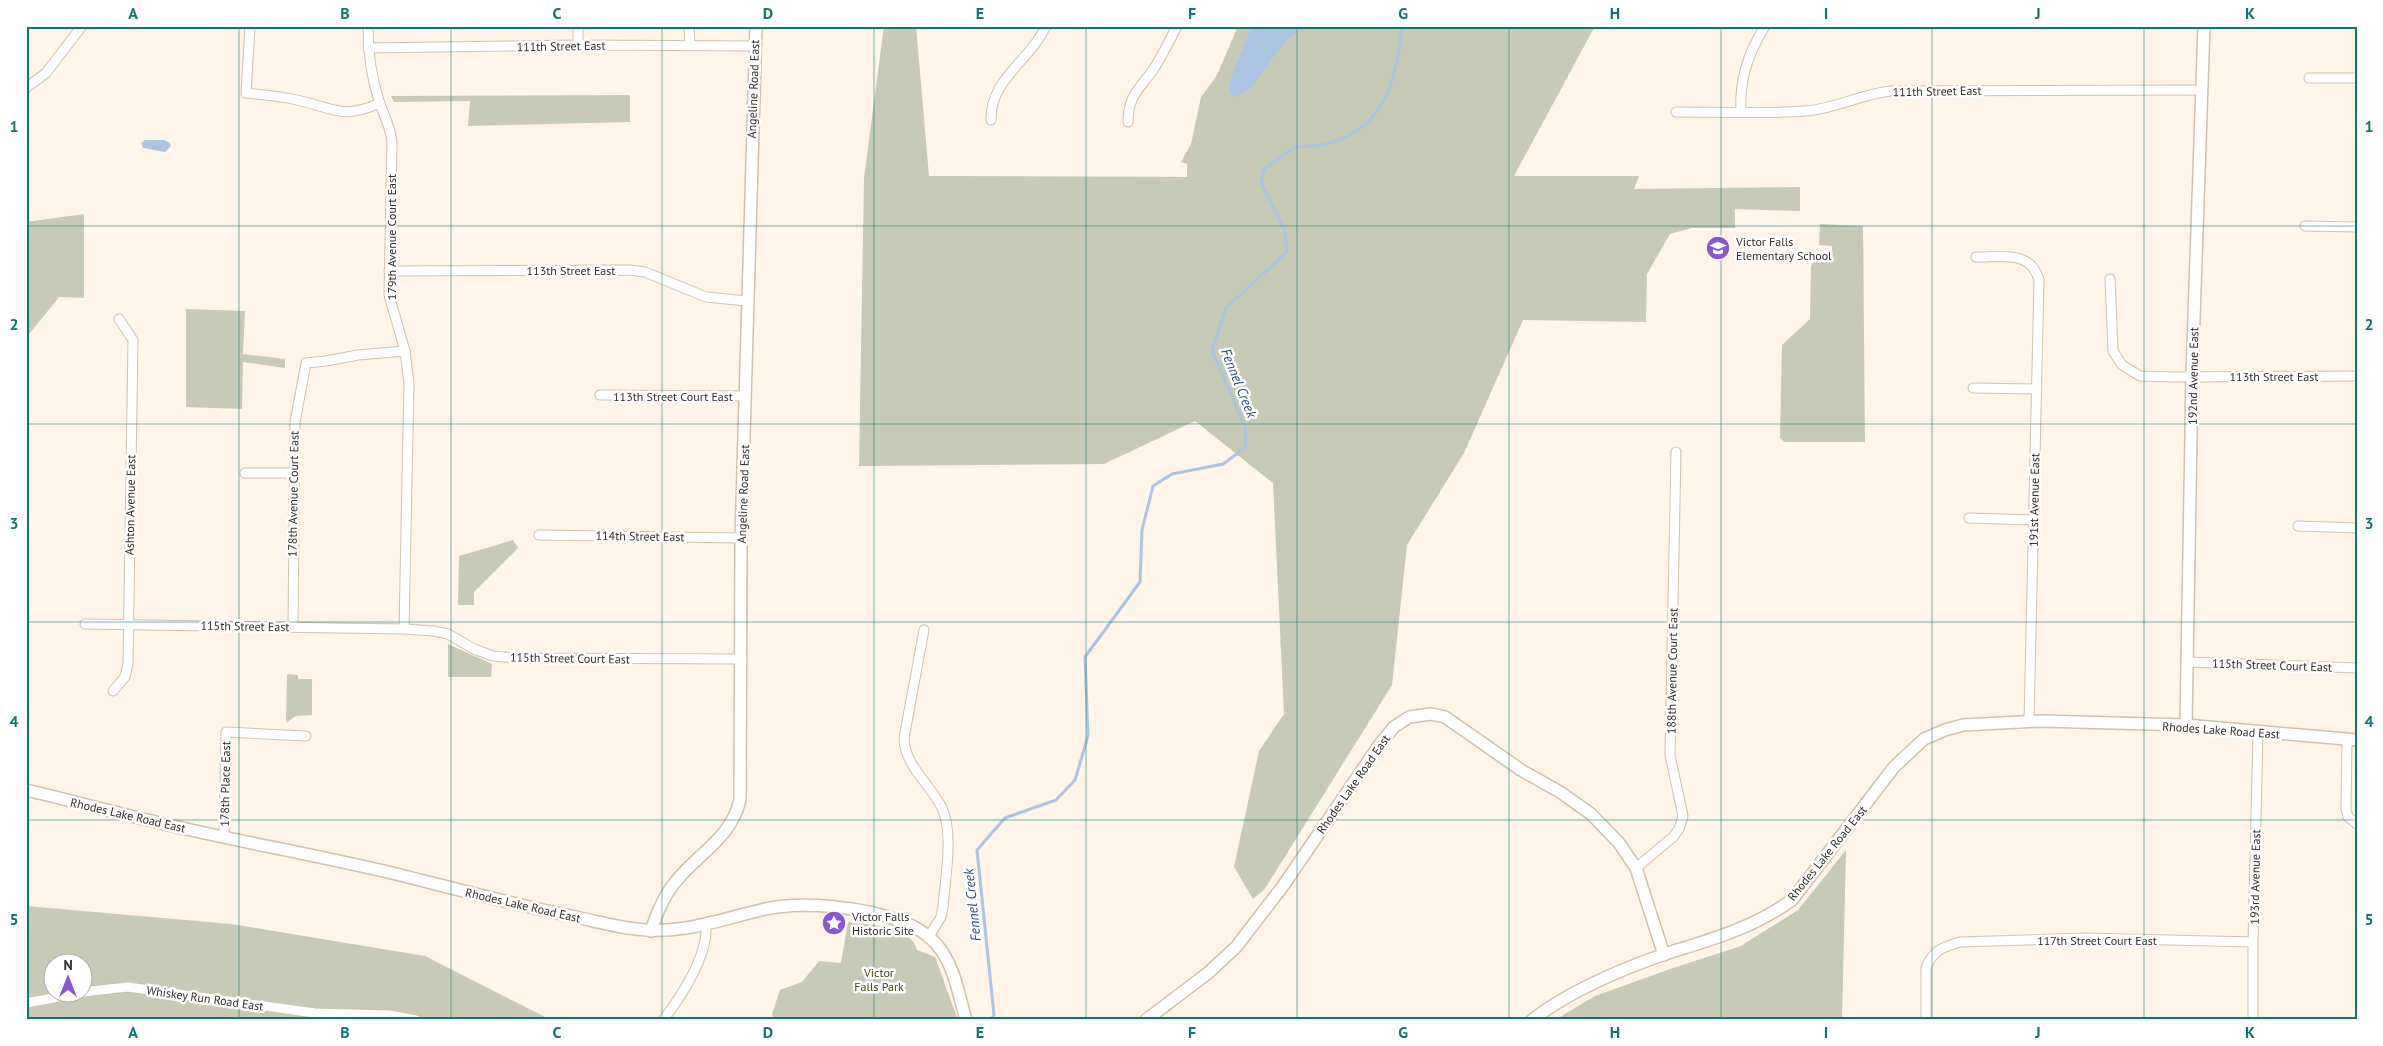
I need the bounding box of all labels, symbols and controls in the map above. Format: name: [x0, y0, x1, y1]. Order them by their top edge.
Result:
text: A: [128, 3, 138, 23]
text: B: [340, 3, 350, 23]
text: C: [553, 3, 562, 23]
text: D: [763, 3, 773, 23]
text: E: [976, 3, 984, 23]
text: F: [1188, 3, 1196, 23]
text: G: [1398, 3, 1408, 23]
text: H: [1610, 3, 1620, 23]
text: I: [1824, 3, 1828, 23]
text: J: [2034, 3, 2041, 23]
text: K: [2245, 3, 2255, 23]
street label: 111th Street East: [516, 38, 606, 54]
street label: Angeline Road East: [744, 39, 762, 139]
street label: 111th Street East: [1892, 83, 1982, 99]
text: 1: [9, 116, 19, 136]
text: 1: [2364, 116, 2374, 136]
street label: 179th Avenue Court East: [384, 174, 399, 300]
place label: Victor Falls Elementary School: [1735, 234, 1832, 263]
school or university icon: Victor Falls Elementary School: [1705, 235, 1731, 261]
street label: 113th Street East: [527, 263, 615, 278]
text: 2: [9, 314, 19, 334]
text: 2: [2364, 314, 2374, 334]
street label: 192nd Avenue East: [2185, 327, 2201, 425]
water label: Fennel Creek: [1217, 346, 1261, 421]
street label: 113th Street East: [2230, 369, 2318, 384]
street label: 113th Street Court East: [613, 389, 733, 404]
street label: 178th Avenue Court East: [284, 431, 302, 557]
street label: Angeline Road East: [734, 444, 752, 544]
street label: 191st Avenue East: [2026, 453, 2042, 547]
street label: Ashton Avenue East: [122, 455, 138, 555]
text: 3: [9, 513, 19, 533]
text: 3: [2364, 513, 2374, 533]
street label: 114th Street East: [595, 528, 685, 544]
street label: 188th Avenue Court East: [1663, 608, 1681, 734]
street label: 115th Street East: [200, 618, 290, 634]
street label: 115th Street Court East: [510, 649, 630, 667]
street label: 115th Street Court East: [2212, 655, 2332, 675]
text: 4: [9, 711, 19, 731]
text: 4: [2364, 711, 2374, 731]
street label: Rhodes Lake Road East: [2162, 718, 2280, 742]
street label: Rhodes Lake Road East: [1313, 731, 1393, 837]
street label: 178th Place East: [217, 741, 233, 827]
street label: Rhodes Lake Road East: [69, 794, 187, 836]
street label: Rhodes Lake Road East: [1784, 802, 1870, 904]
street label: 193rd Avenue East: [2247, 829, 2263, 925]
water label: Fennel Creek: [959, 867, 985, 942]
street label: Rhodes Lake Road East: [464, 884, 582, 926]
text: 5: [9, 909, 19, 929]
place label: Victor Falls Historic Site: [851, 909, 914, 938]
text: 5: [2364, 909, 2374, 929]
place icon: Victor Falls Historic Site: [821, 910, 847, 936]
street label: 117th Street Court East: [2037, 933, 2157, 948]
north arrow: [42, 954, 92, 1004]
text: N: [63, 956, 73, 974]
park label: Victor Falls Park: [854, 965, 904, 994]
street label: Whiskey Run Road East: [146, 982, 264, 1014]
text: A: [128, 1022, 138, 1042]
text: B: [340, 1022, 350, 1042]
text: C: [553, 1022, 562, 1042]
text: D: [763, 1022, 773, 1042]
text: E: [976, 1022, 984, 1042]
text: F: [1188, 1022, 1196, 1042]
text: G: [1398, 1022, 1408, 1042]
text: H: [1610, 1022, 1620, 1042]
text: I: [1824, 1022, 1828, 1042]
text: J: [2034, 1022, 2041, 1042]
text: K: [2245, 1022, 2255, 1042]

